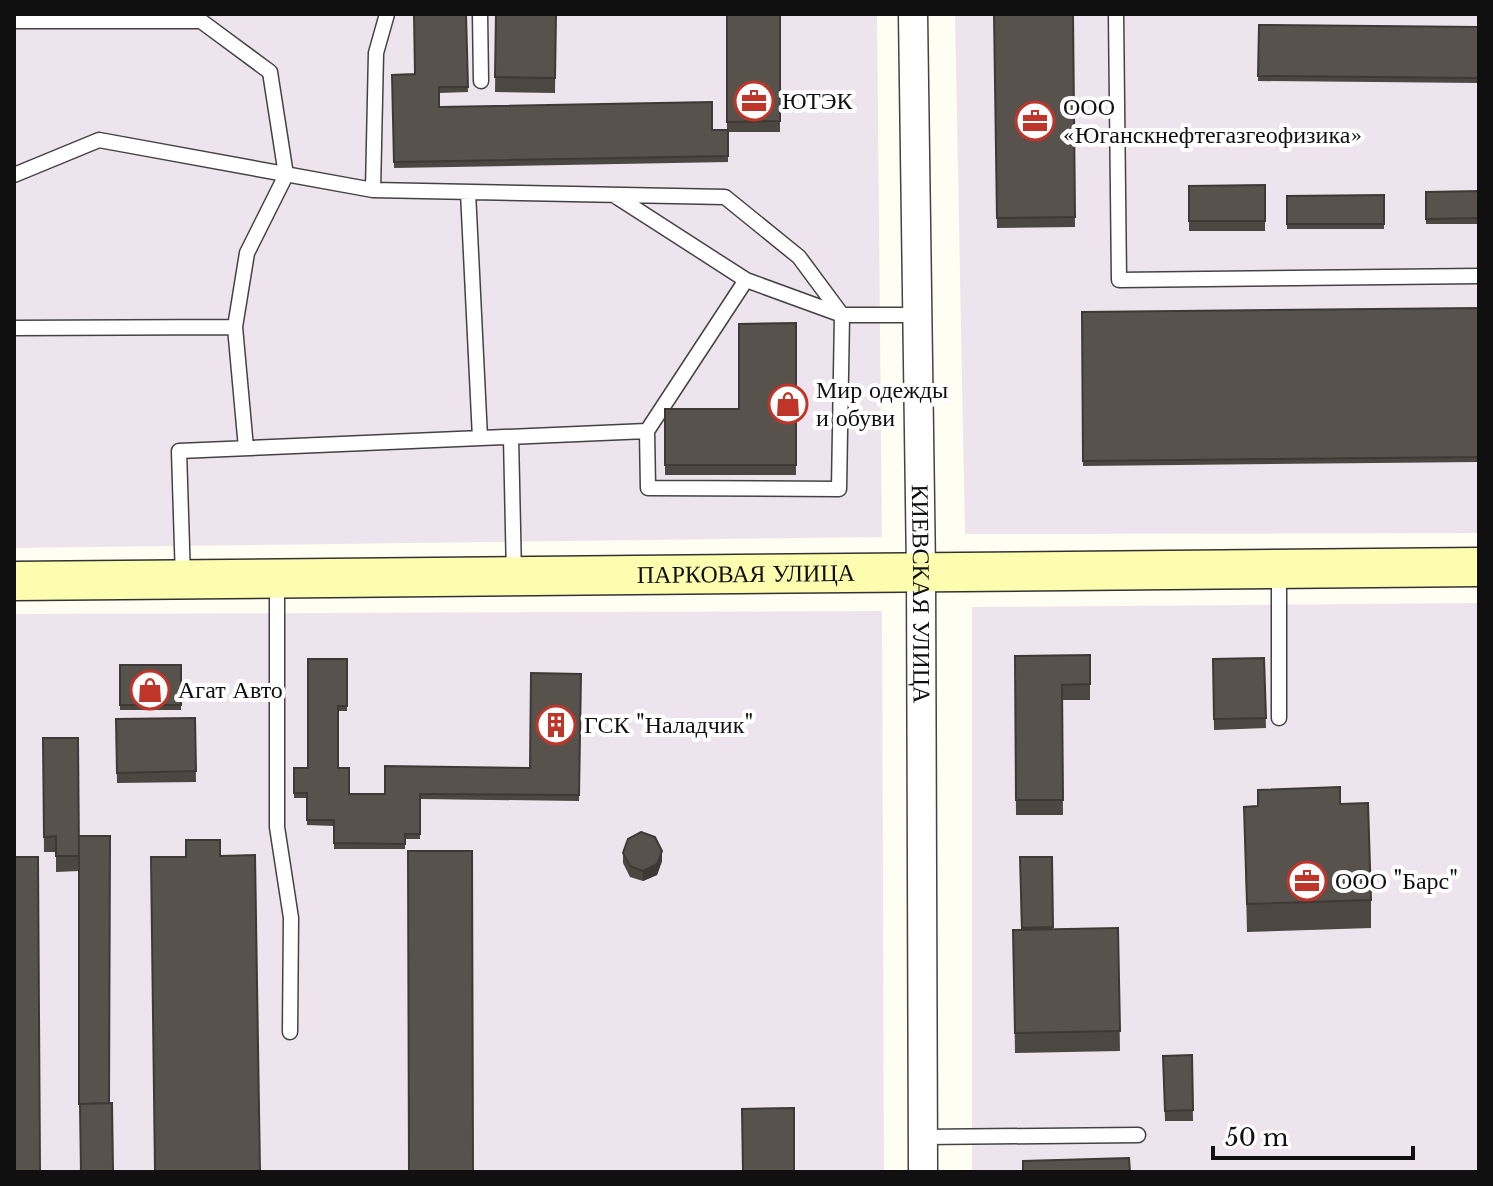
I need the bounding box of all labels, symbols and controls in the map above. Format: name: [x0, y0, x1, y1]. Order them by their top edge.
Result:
office icon: ЮТЭК: [733, 80, 775, 122]
place label: ЮТЭК: [782, 86, 854, 115]
place label: ООО «Юганскнефтегазгеофизика»: [1063, 92, 1362, 149]
office icon: ООО «Юганскнефтегазгеофизика»: [1014, 100, 1056, 142]
place label: Мир одежды и обуви: [816, 375, 948, 432]
shop icon: Мир одежды и обуви: [767, 383, 809, 425]
street label: КИЕВСКАЯ УЛИЦА: [906, 484, 936, 704]
street label: ПАРКОВАЯ УЛИЦА: [637, 558, 856, 589]
shop icon: Агат Авто: [129, 669, 171, 711]
place label: Агат Авто: [178, 675, 283, 704]
building icon: ГСК "Наладчик": [535, 704, 577, 746]
place label: ГСК "Наладчик": [584, 710, 753, 739]
office icon: ООО "Барс": [1286, 860, 1328, 902]
place label: ООО "Барс": [1335, 866, 1458, 895]
scale bar: [1213, 1110, 1413, 1160]
text: 50 m: [1225, 1123, 1289, 1152]

